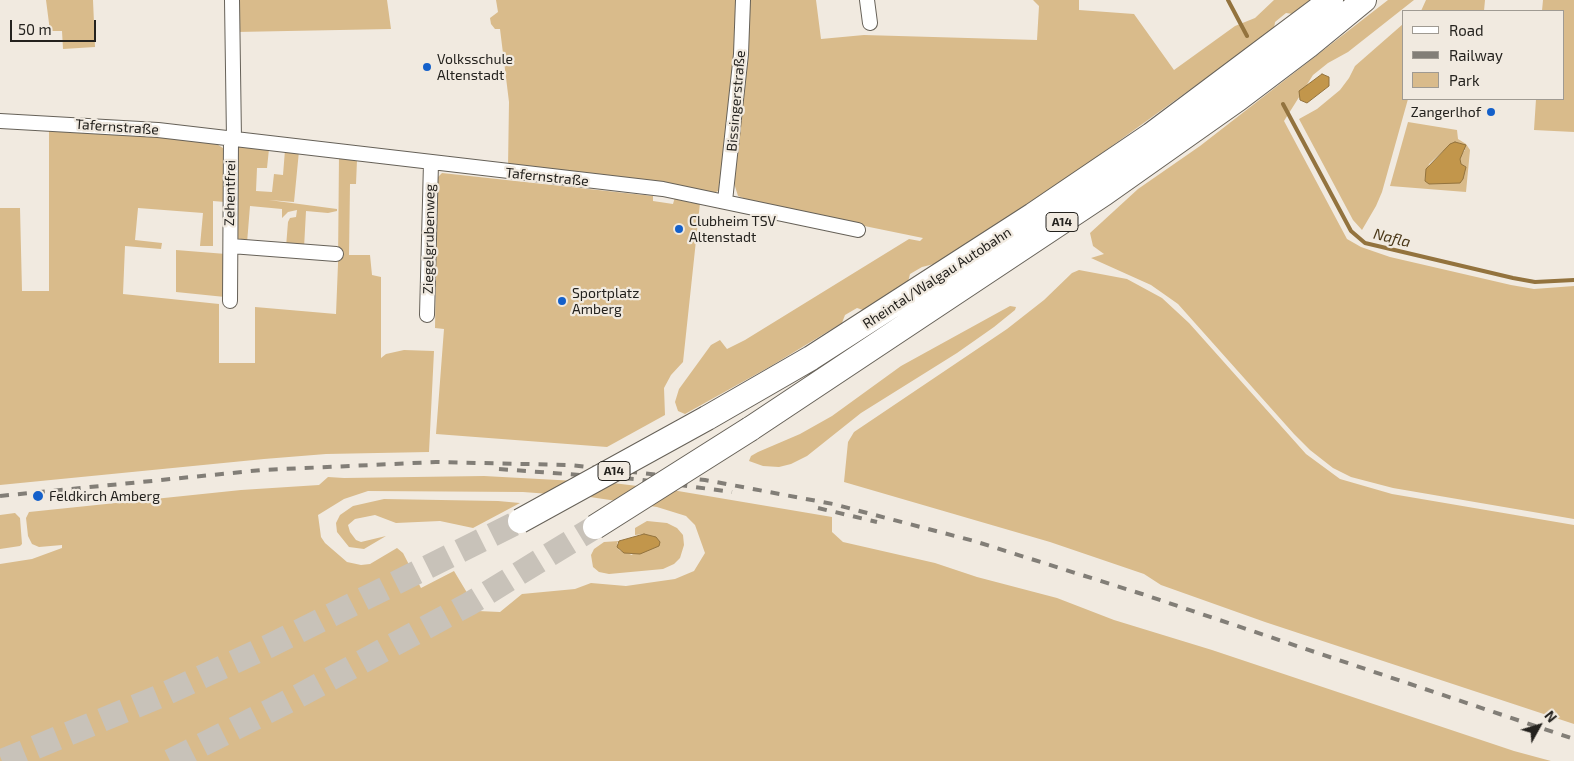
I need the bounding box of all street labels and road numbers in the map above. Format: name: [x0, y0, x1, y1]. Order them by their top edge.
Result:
street label: Bissingerstraße: [723, 50, 749, 152]
street label: Tafernstraße: [75, 116, 159, 138]
street label: Zehentfrei: [221, 160, 239, 226]
street label: Tafernstraße: [505, 164, 589, 190]
street label: Ziegelgrubenweg: [420, 184, 438, 294]
road number: A14: [1046, 212, 1078, 232]
street label: Rheintal/Walgau Autobahn: [860, 224, 1014, 332]
road number: A14: [598, 462, 630, 481]

